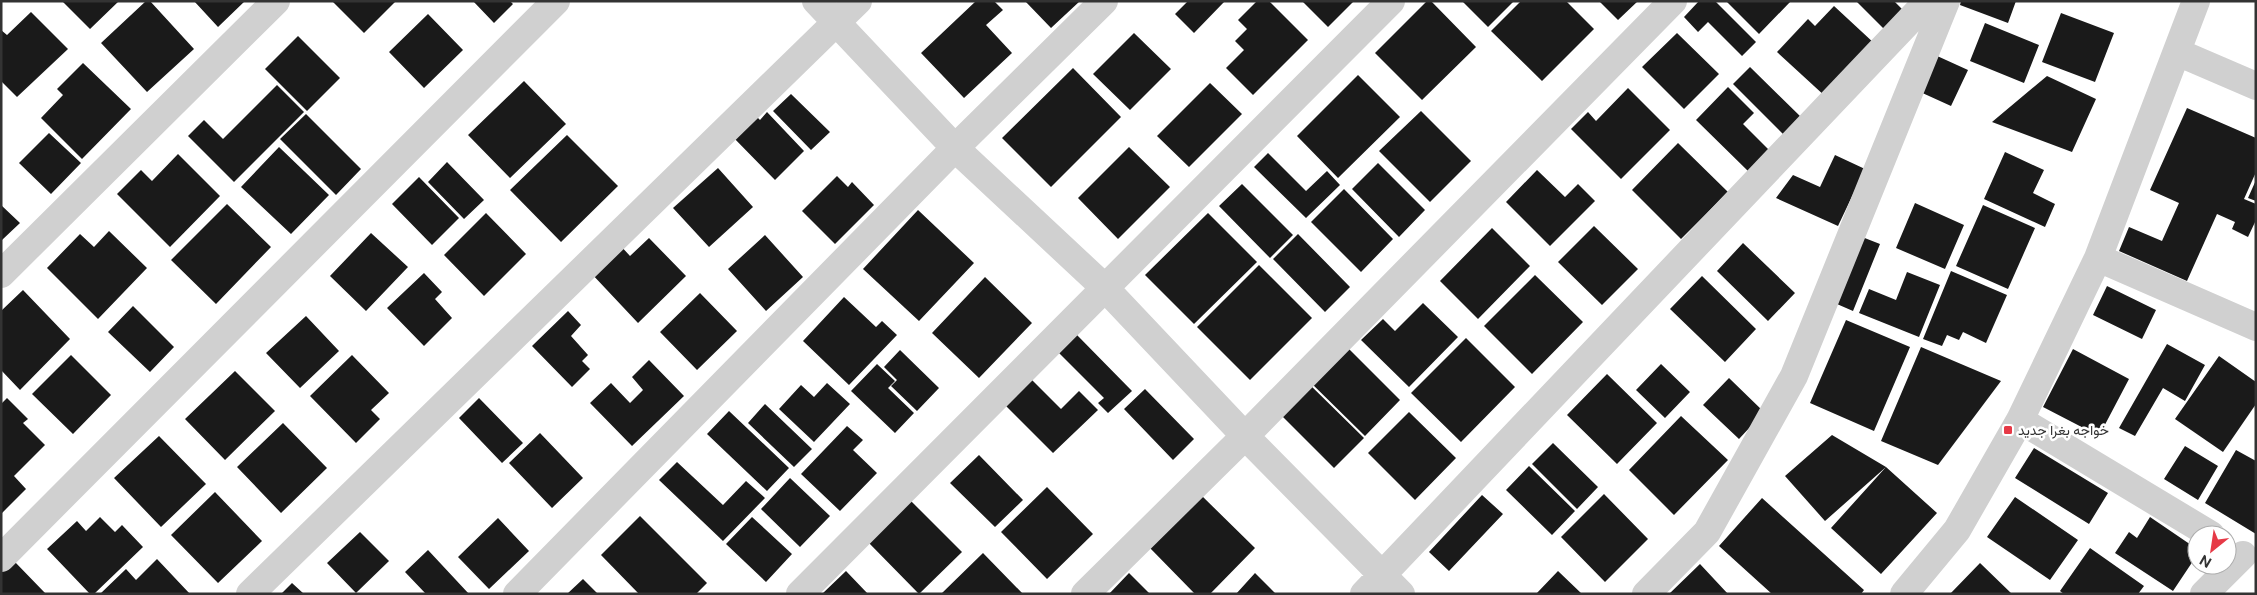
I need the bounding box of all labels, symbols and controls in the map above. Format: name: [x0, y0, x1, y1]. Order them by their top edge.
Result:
place label: خواجه بغرا جدید: [2018, 422, 2109, 439]
marker: خواجه بغرا جدید: [2002, 424, 2014, 436]
north arrow: [2187, 525, 2237, 575]
text: N: [2197, 552, 2214, 571]

